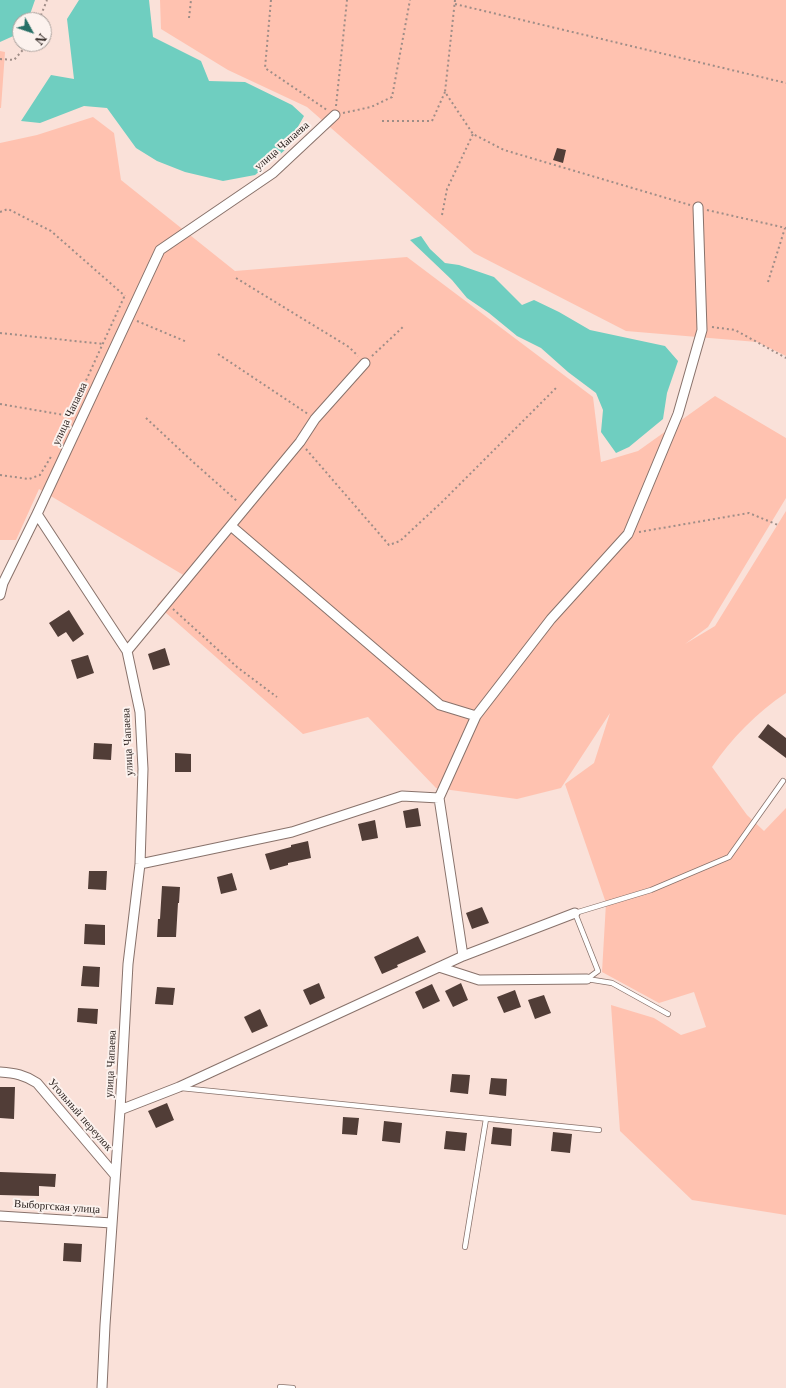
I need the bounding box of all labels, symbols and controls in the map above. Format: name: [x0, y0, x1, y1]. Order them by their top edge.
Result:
north arrow: [12, 12, 52, 52]
text: N: [32, 31, 49, 48]
street label: улица Чапаева: [252, 119, 312, 173]
street label: улица Чапаева: [50, 380, 90, 448]
street label: улица Чапаева: [120, 708, 136, 776]
street label: улица Чапаева: [103, 1030, 119, 1098]
street label: Угольный переулок: [45, 1076, 115, 1154]
street label: Выборгская улица: [14, 1197, 100, 1217]

